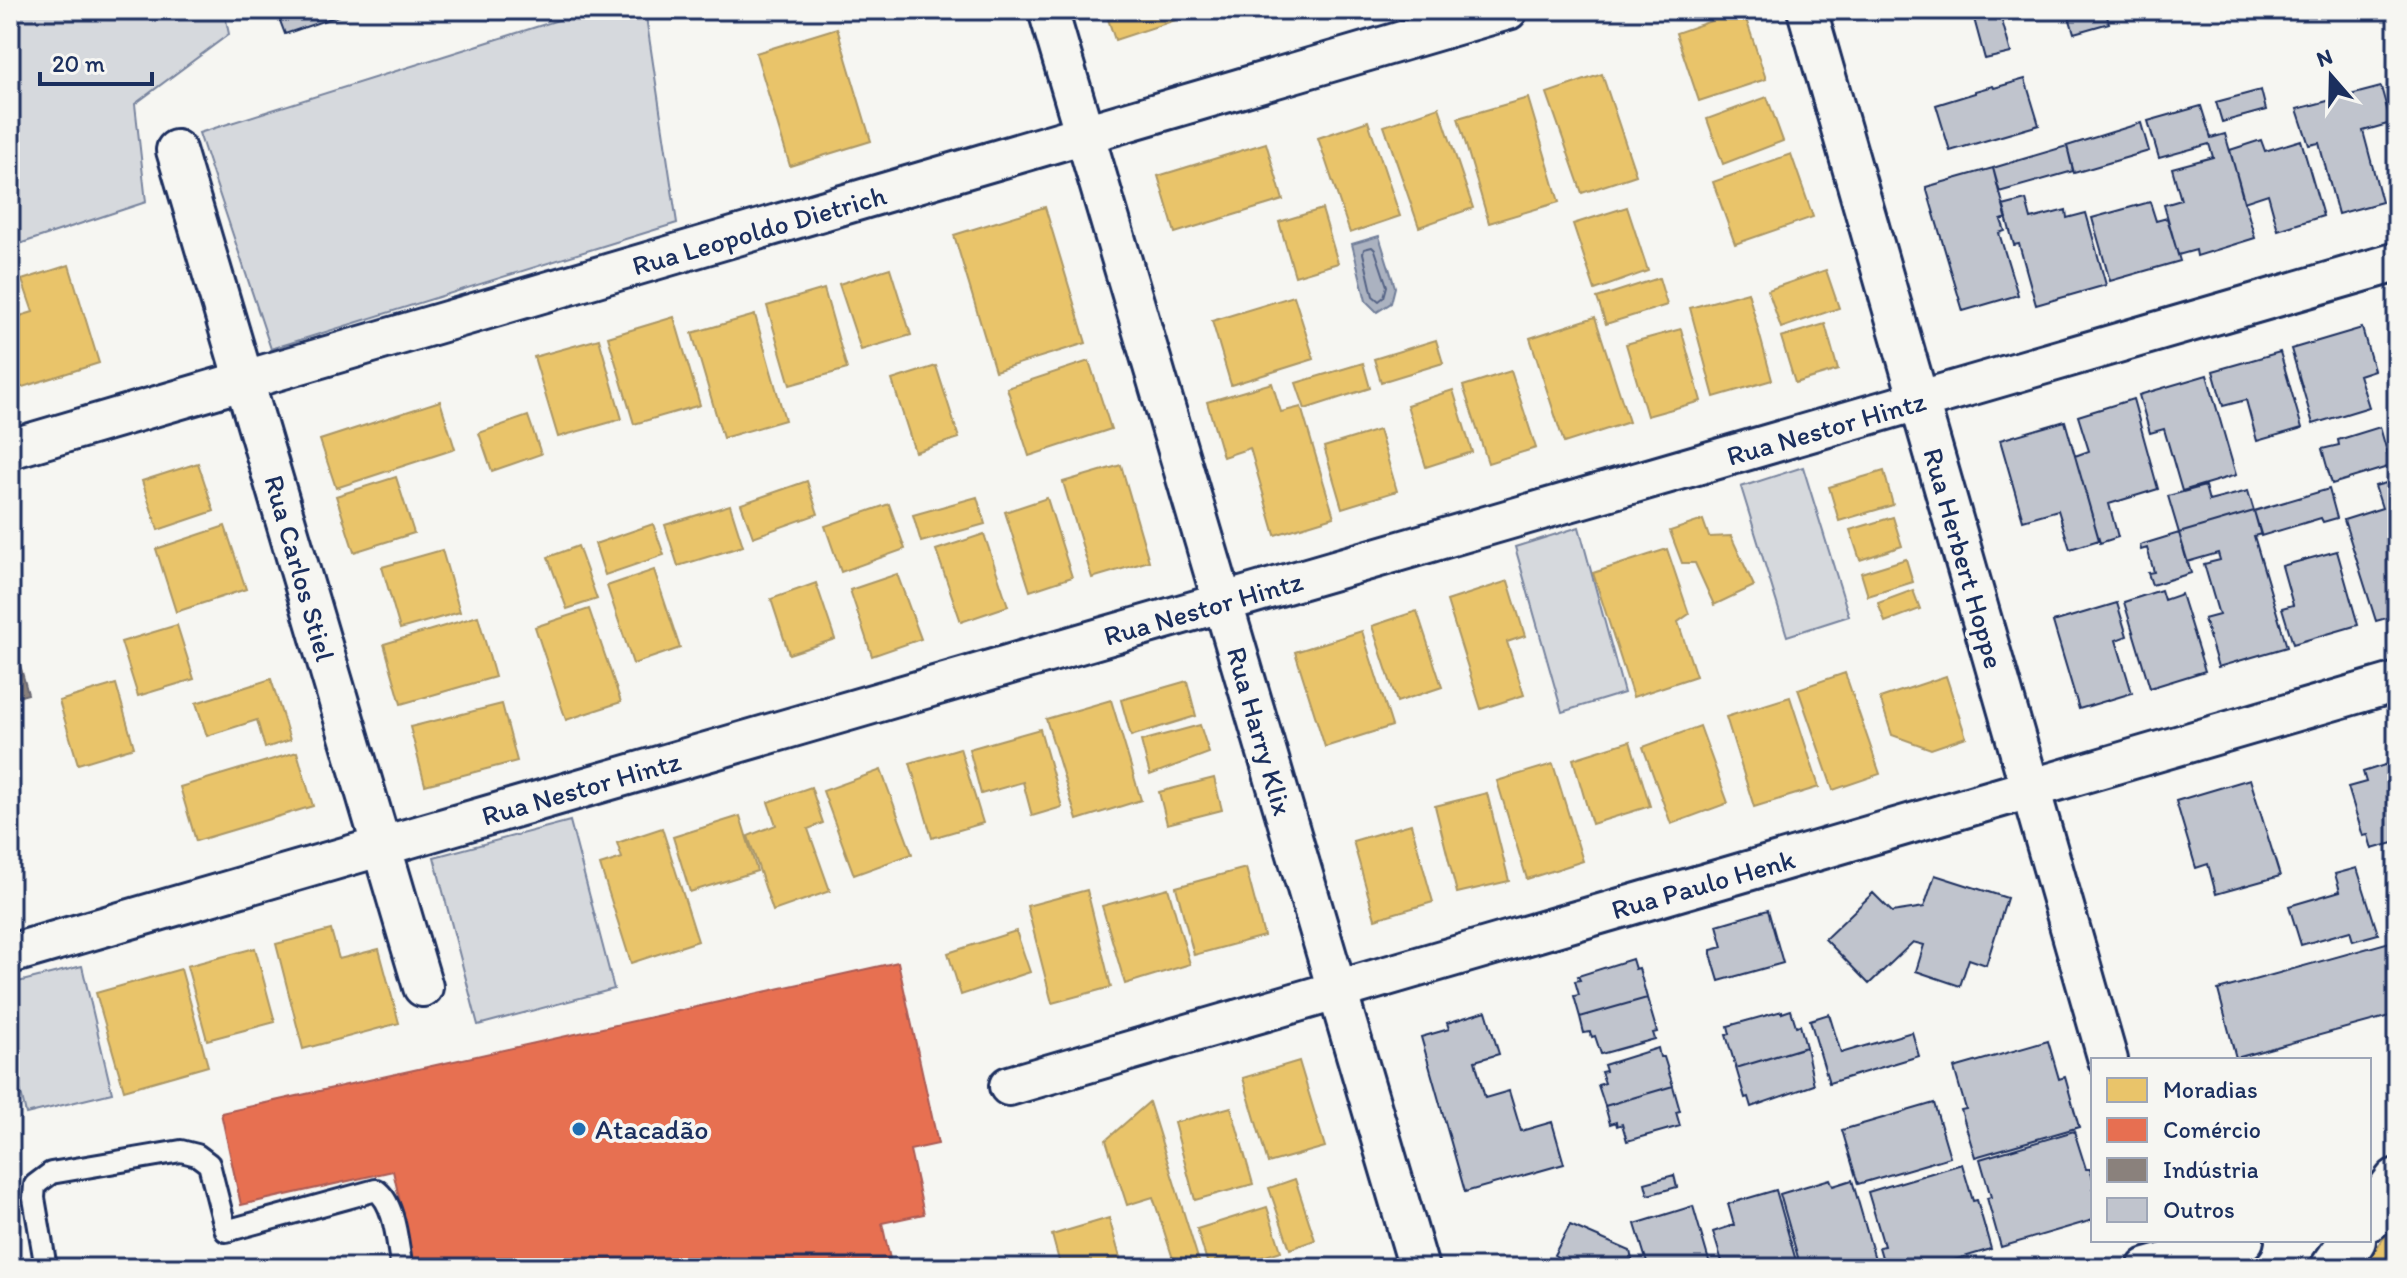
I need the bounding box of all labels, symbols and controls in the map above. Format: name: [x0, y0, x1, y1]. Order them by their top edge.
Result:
scale bar: [40, 36, 152, 86]
north arrow: [2291, 36, 2371, 116]
text: N: [2313, 42, 2336, 73]
text: 20 m: [52, 49, 105, 78]
street label: Rua Leopoldo Dietrich: [628, 177, 890, 283]
street label: Rua Nestor Hintz: [1723, 383, 1929, 473]
street label: Rua Herbert Hoppe: [1916, 444, 2012, 672]
street label: Rua Carlos Stiel: [257, 471, 343, 665]
street label: Rua Nestor Hintz: [1100, 563, 1306, 653]
street label: Rua Harry Klix: [1220, 643, 1300, 819]
street label: Rua Nestor Hintz: [478, 743, 684, 833]
street label: Rua Paulo Henk: [1607, 841, 1799, 926]
legend: [2091, 1058, 2371, 1242]
text: Moradias: [2163, 1075, 2258, 1104]
place label: Atacadão: [595, 1112, 709, 1146]
text: Comércio: [2163, 1115, 2261, 1144]
marker: Atacadão: [570, 1120, 588, 1138]
text: Indústria: [2163, 1155, 2259, 1184]
text: Outros: [2163, 1195, 2235, 1224]

